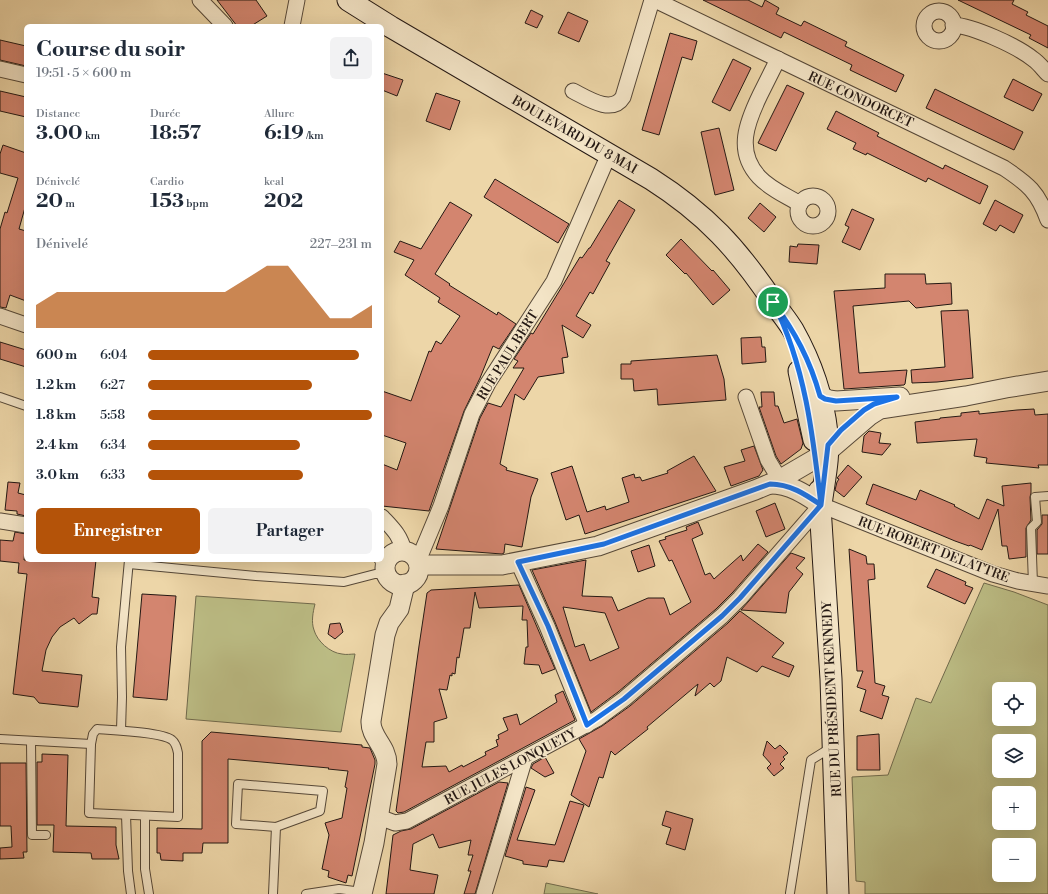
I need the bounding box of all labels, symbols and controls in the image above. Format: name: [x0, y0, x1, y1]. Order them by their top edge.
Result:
text: Course du soir: [36, 36, 185, 63]
button: share: [330, 37, 372, 79]
text: 19:51 · 5 × 600 m: [36, 65, 131, 81]
street label: RUE CONDORCET: [805, 68, 916, 131]
street label: BOULEVARD DU 8 MAI: [508, 92, 640, 177]
text: Distance: [36, 107, 80, 121]
text: Durée: [150, 107, 181, 121]
text: Allure: [264, 107, 295, 121]
text: 3.00: [36, 121, 83, 146]
text: 18:57: [150, 121, 201, 146]
text: 6:19: [264, 121, 304, 146]
text: km: [83, 129, 100, 143]
text: /km: [304, 129, 324, 143]
text: Dénivelé: [36, 175, 80, 189]
text: Cardio: [150, 175, 184, 189]
text: kcal: [264, 175, 284, 189]
text: 20: [36, 189, 63, 214]
text: 153: [150, 189, 184, 214]
text: 202: [264, 189, 303, 214]
text: m: [63, 197, 75, 211]
text: bpm: [184, 197, 209, 211]
text: Dénivelé: [36, 236, 88, 252]
text: 227–231 m: [310, 236, 372, 252]
pin: [756, 285, 790, 319]
icon: arrive: [762, 291, 784, 313]
street label: RUE PAUL BERT: [474, 308, 542, 403]
text: 600 m: [36, 347, 77, 363]
text: 6:04: [100, 347, 127, 363]
text: 1.2 km: [36, 377, 76, 393]
text: 6:27: [100, 377, 125, 393]
text: 1.8 km: [36, 407, 76, 423]
text: 5:58: [100, 407, 125, 423]
text: 2.4 km: [36, 437, 78, 453]
text: 6:34: [100, 437, 126, 453]
text: 3.0 km: [36, 467, 79, 483]
text: 6:33: [100, 467, 125, 483]
button: Enregistrer: [36, 508, 200, 554]
button: Partager: [208, 508, 372, 554]
street label: RUE ROBERT DELATTRE: [856, 514, 1012, 586]
street label: RUE DU PRÉSIDENT KENNEDY: [818, 599, 845, 798]
map controls: [992, 682, 1036, 882]
button: locate: [992, 682, 1036, 726]
street label: RUE JULES LONQUETY: [442, 725, 580, 809]
button: layers: [992, 734, 1036, 778]
button: +: [992, 786, 1036, 830]
button: −: [992, 838, 1036, 882]

